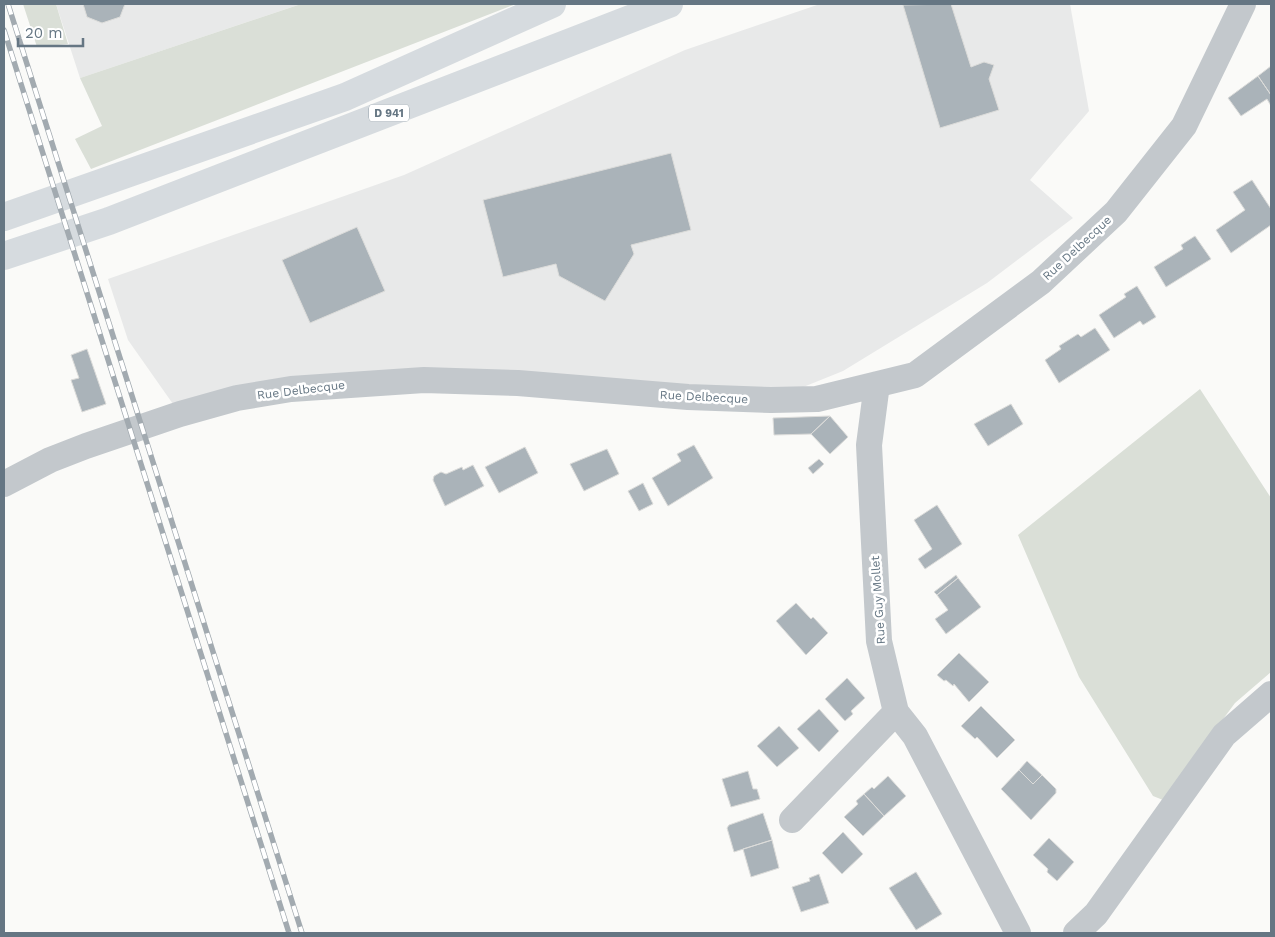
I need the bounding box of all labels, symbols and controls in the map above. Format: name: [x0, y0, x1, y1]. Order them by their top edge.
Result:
scale bar: [18, 15, 82, 47]
text: 20 m: [25, 24, 63, 42]
road number: D 941: [369, 105, 409, 122]
street label: Rue Delbecque: [1040, 213, 1114, 283]
street label: Rue Delbecque: [256, 378, 346, 402]
street label: Rue Delbecque: [659, 388, 749, 406]
street label: Rue Guy Mollet: [868, 555, 888, 645]

